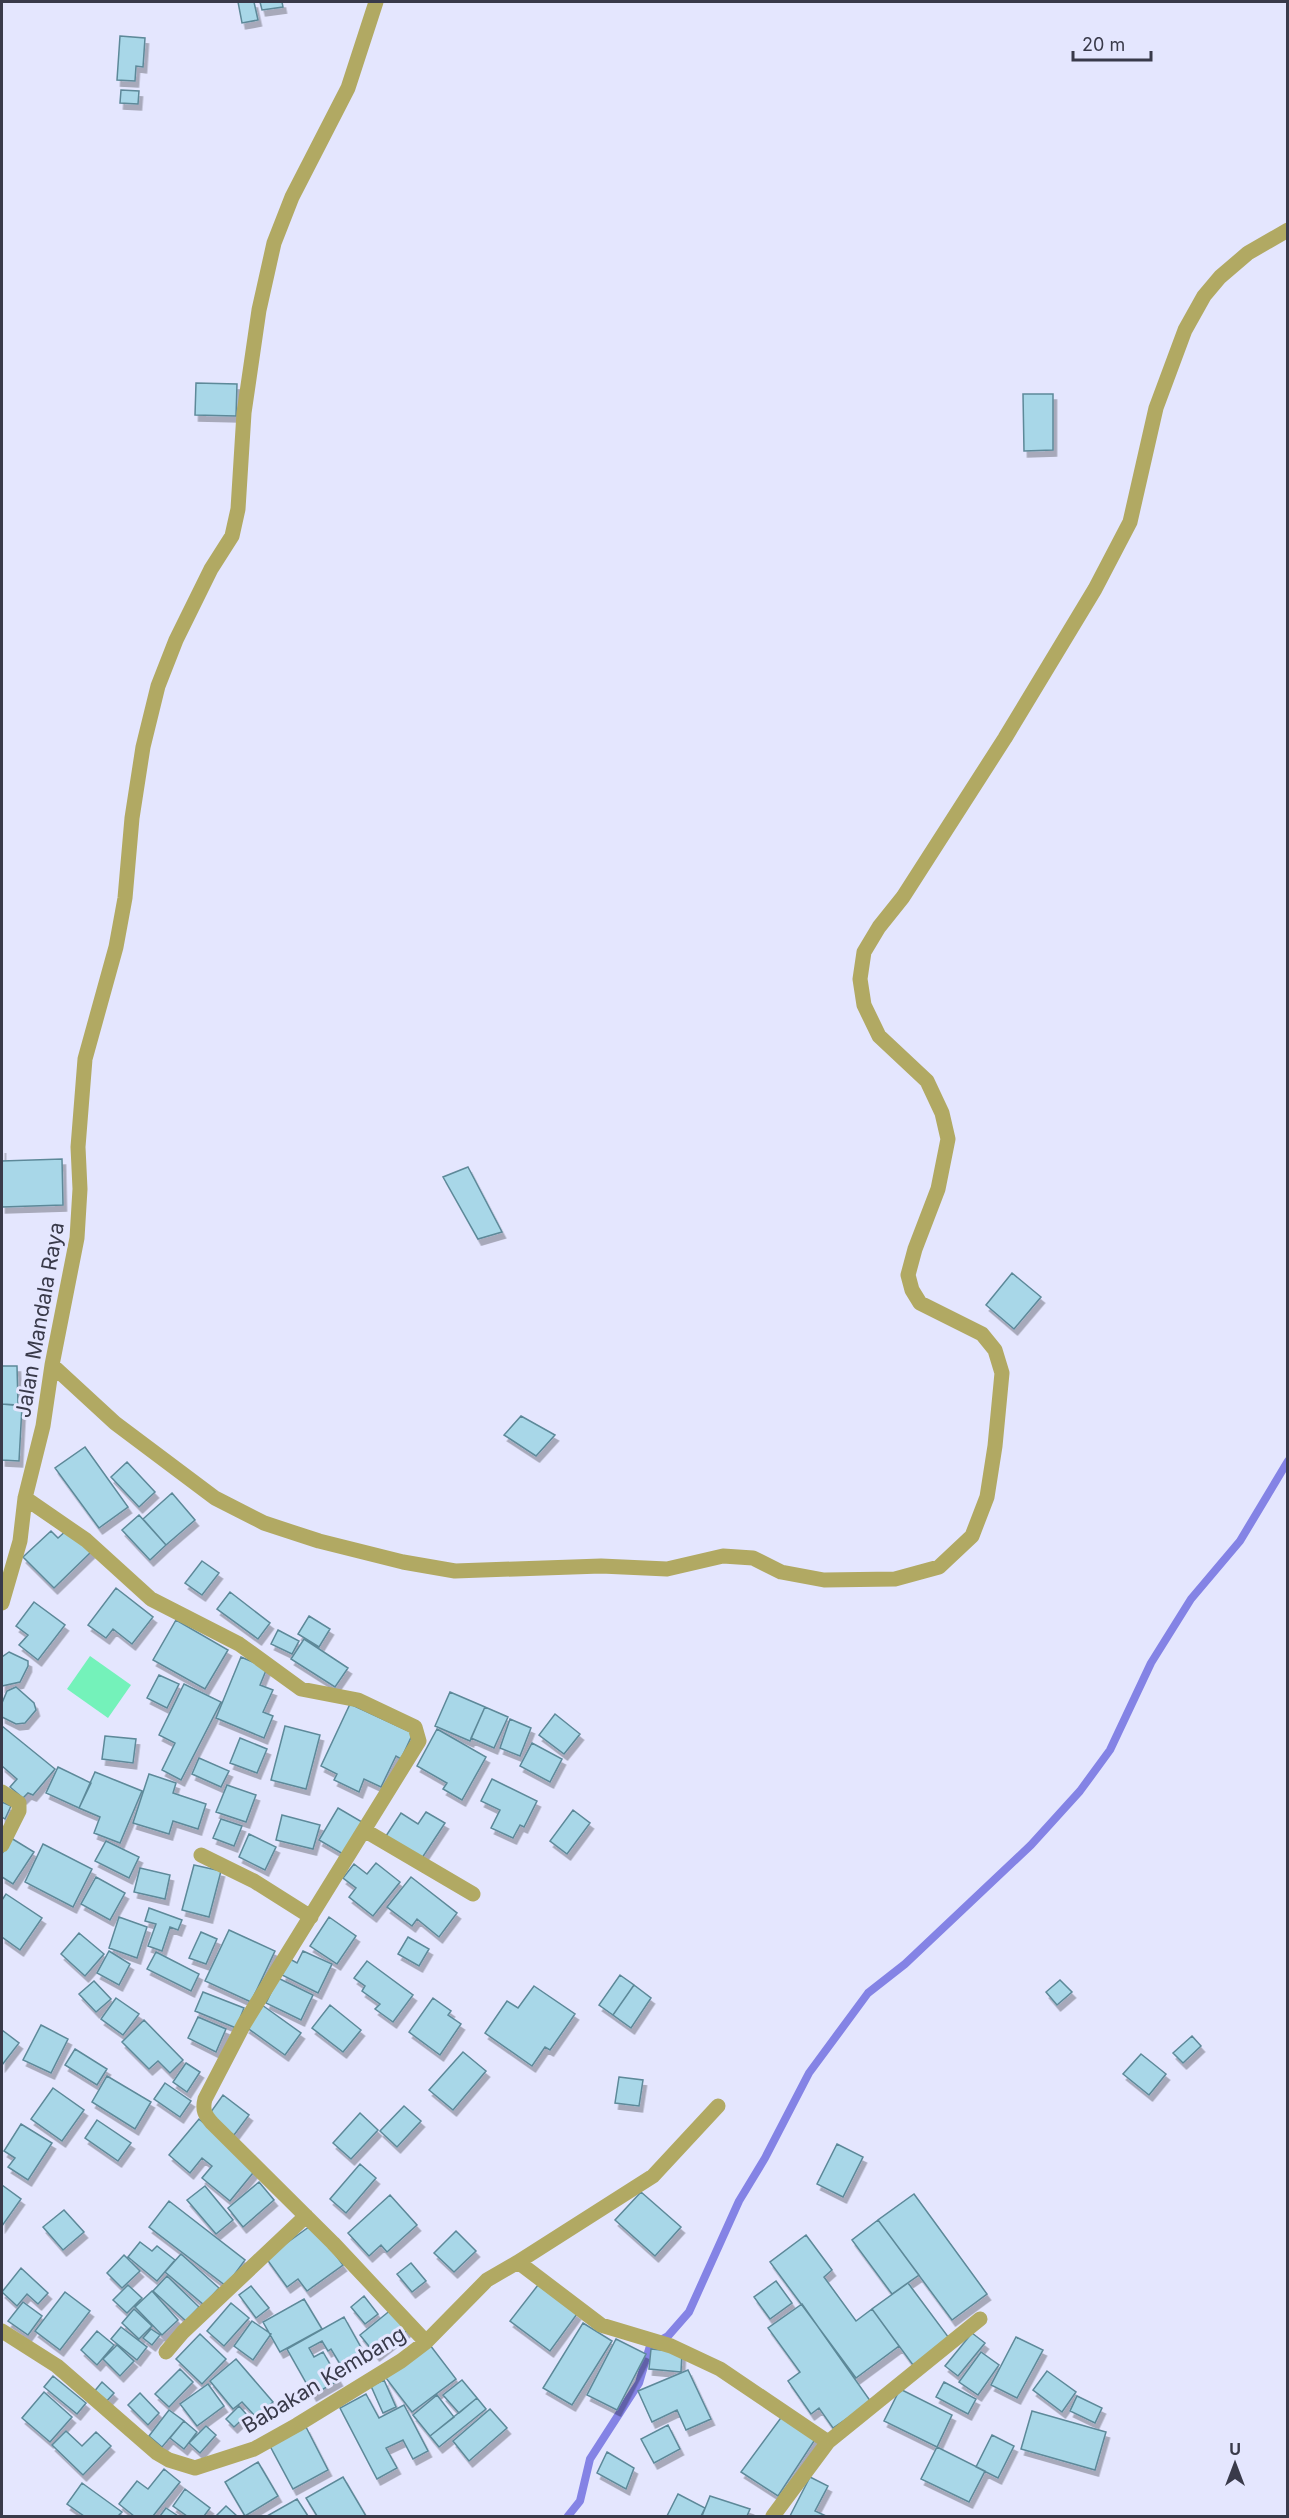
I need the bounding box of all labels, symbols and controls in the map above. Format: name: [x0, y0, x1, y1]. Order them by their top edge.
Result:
scale bar: [1073, 24, 1151, 62]
text: 20 m: [1082, 34, 1125, 55]
street label: Jalan Mandala Raya: [10, 1220, 69, 1420]
street label: Babakan Kembang: [238, 2321, 410, 2438]
north arrow: [1205, 2434, 1265, 2494]
text: U: [1229, 2439, 1241, 2459]

